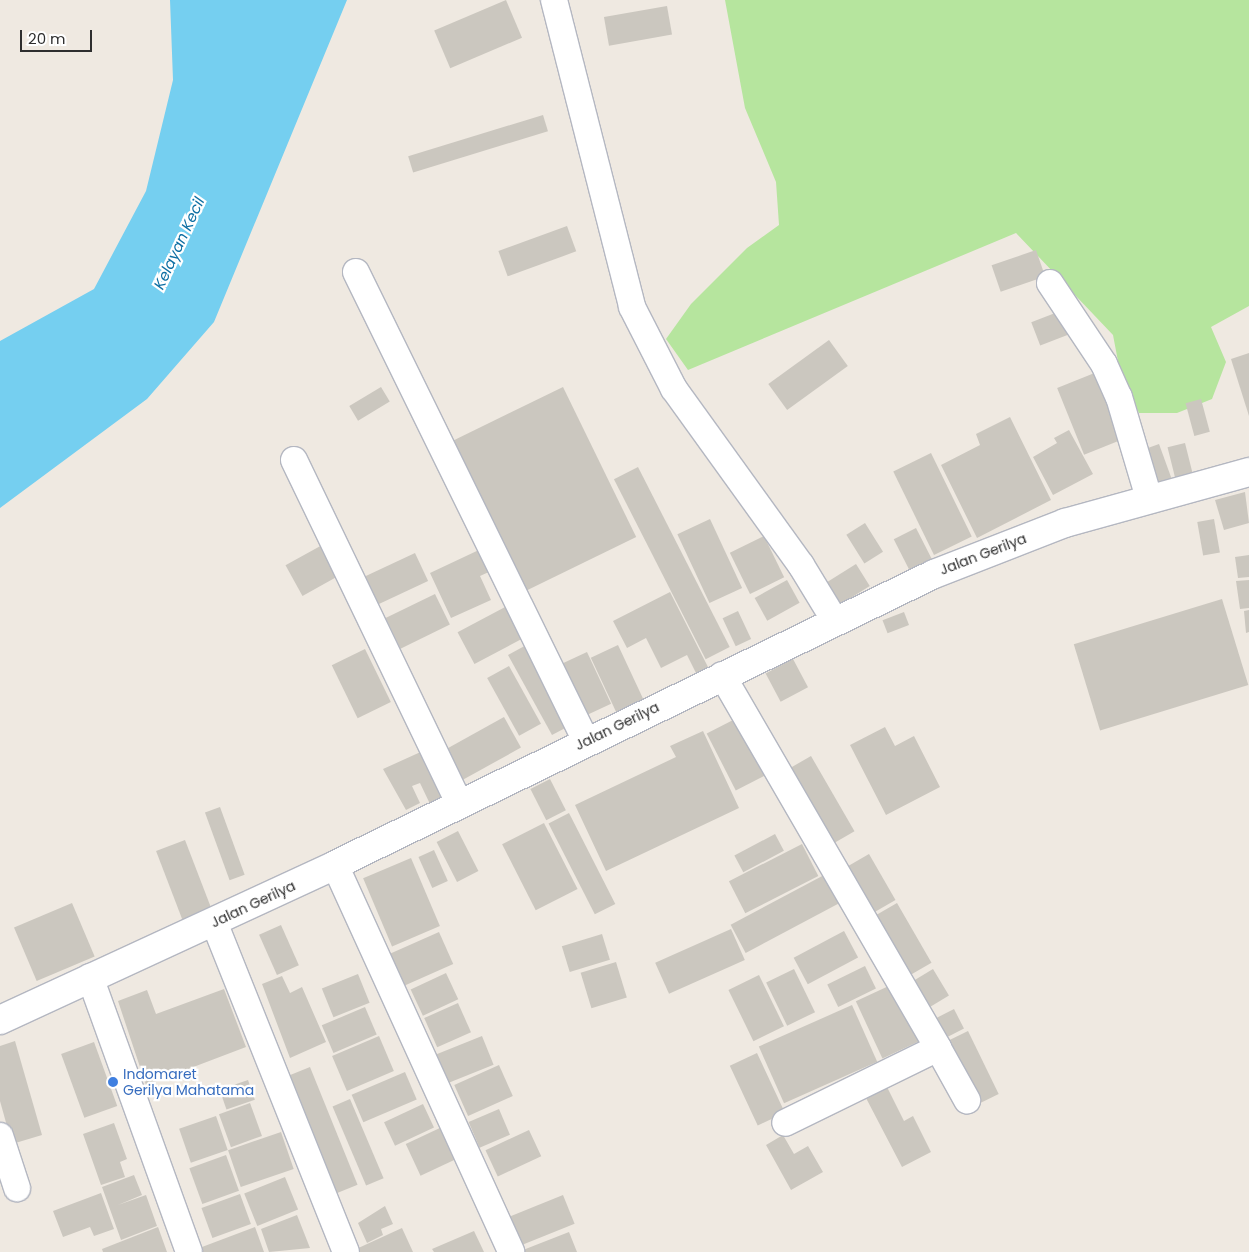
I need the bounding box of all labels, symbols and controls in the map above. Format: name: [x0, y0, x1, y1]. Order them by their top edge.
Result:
scale bar: [22, 20, 95, 52]
text: 20 m: [28, 28, 66, 49]
water label: Kelayan Kecil: [150, 194, 208, 292]
street label: Jalan Gerilya: [937, 530, 1029, 578]
street label: Jalan Gerilya: [572, 698, 662, 754]
street label: Jalan Gerilya: [208, 877, 298, 931]
place label: Indomaret Gerilya Mahatama: [123, 1066, 254, 1098]
marker: Indomaret Gerilya Mahatama: [107, 1076, 119, 1088]

